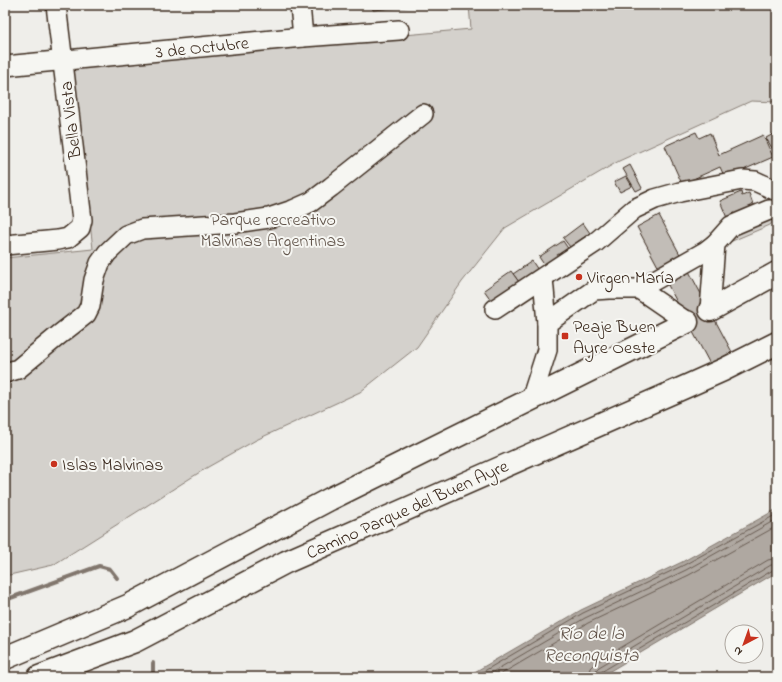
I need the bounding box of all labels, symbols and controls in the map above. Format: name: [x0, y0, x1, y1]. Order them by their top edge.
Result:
street label: 3 de Octubre: [154, 31, 251, 67]
street label: Bella Vista: [54, 79, 90, 161]
park label: Parque recreativo Malvinas Argentinas: [201, 208, 345, 256]
place label: Virgen María: [586, 266, 674, 293]
marker: Virgen María: [574, 272, 584, 282]
place label: Peaje Buen Ayre Oeste: [573, 315, 656, 362]
marker: Peaje Buen Ayre Oeste: [560, 331, 570, 341]
place label: Islas Malvinas: [62, 453, 163, 479]
street label: Camino Parque del Buen Ayre: [303, 454, 514, 567]
marker: Islas Malvinas: [49, 459, 59, 469]
water label: Río de la Reconquista: [543, 621, 639, 670]
north arrow: [724, 624, 764, 664]
text: N: [730, 642, 746, 659]

